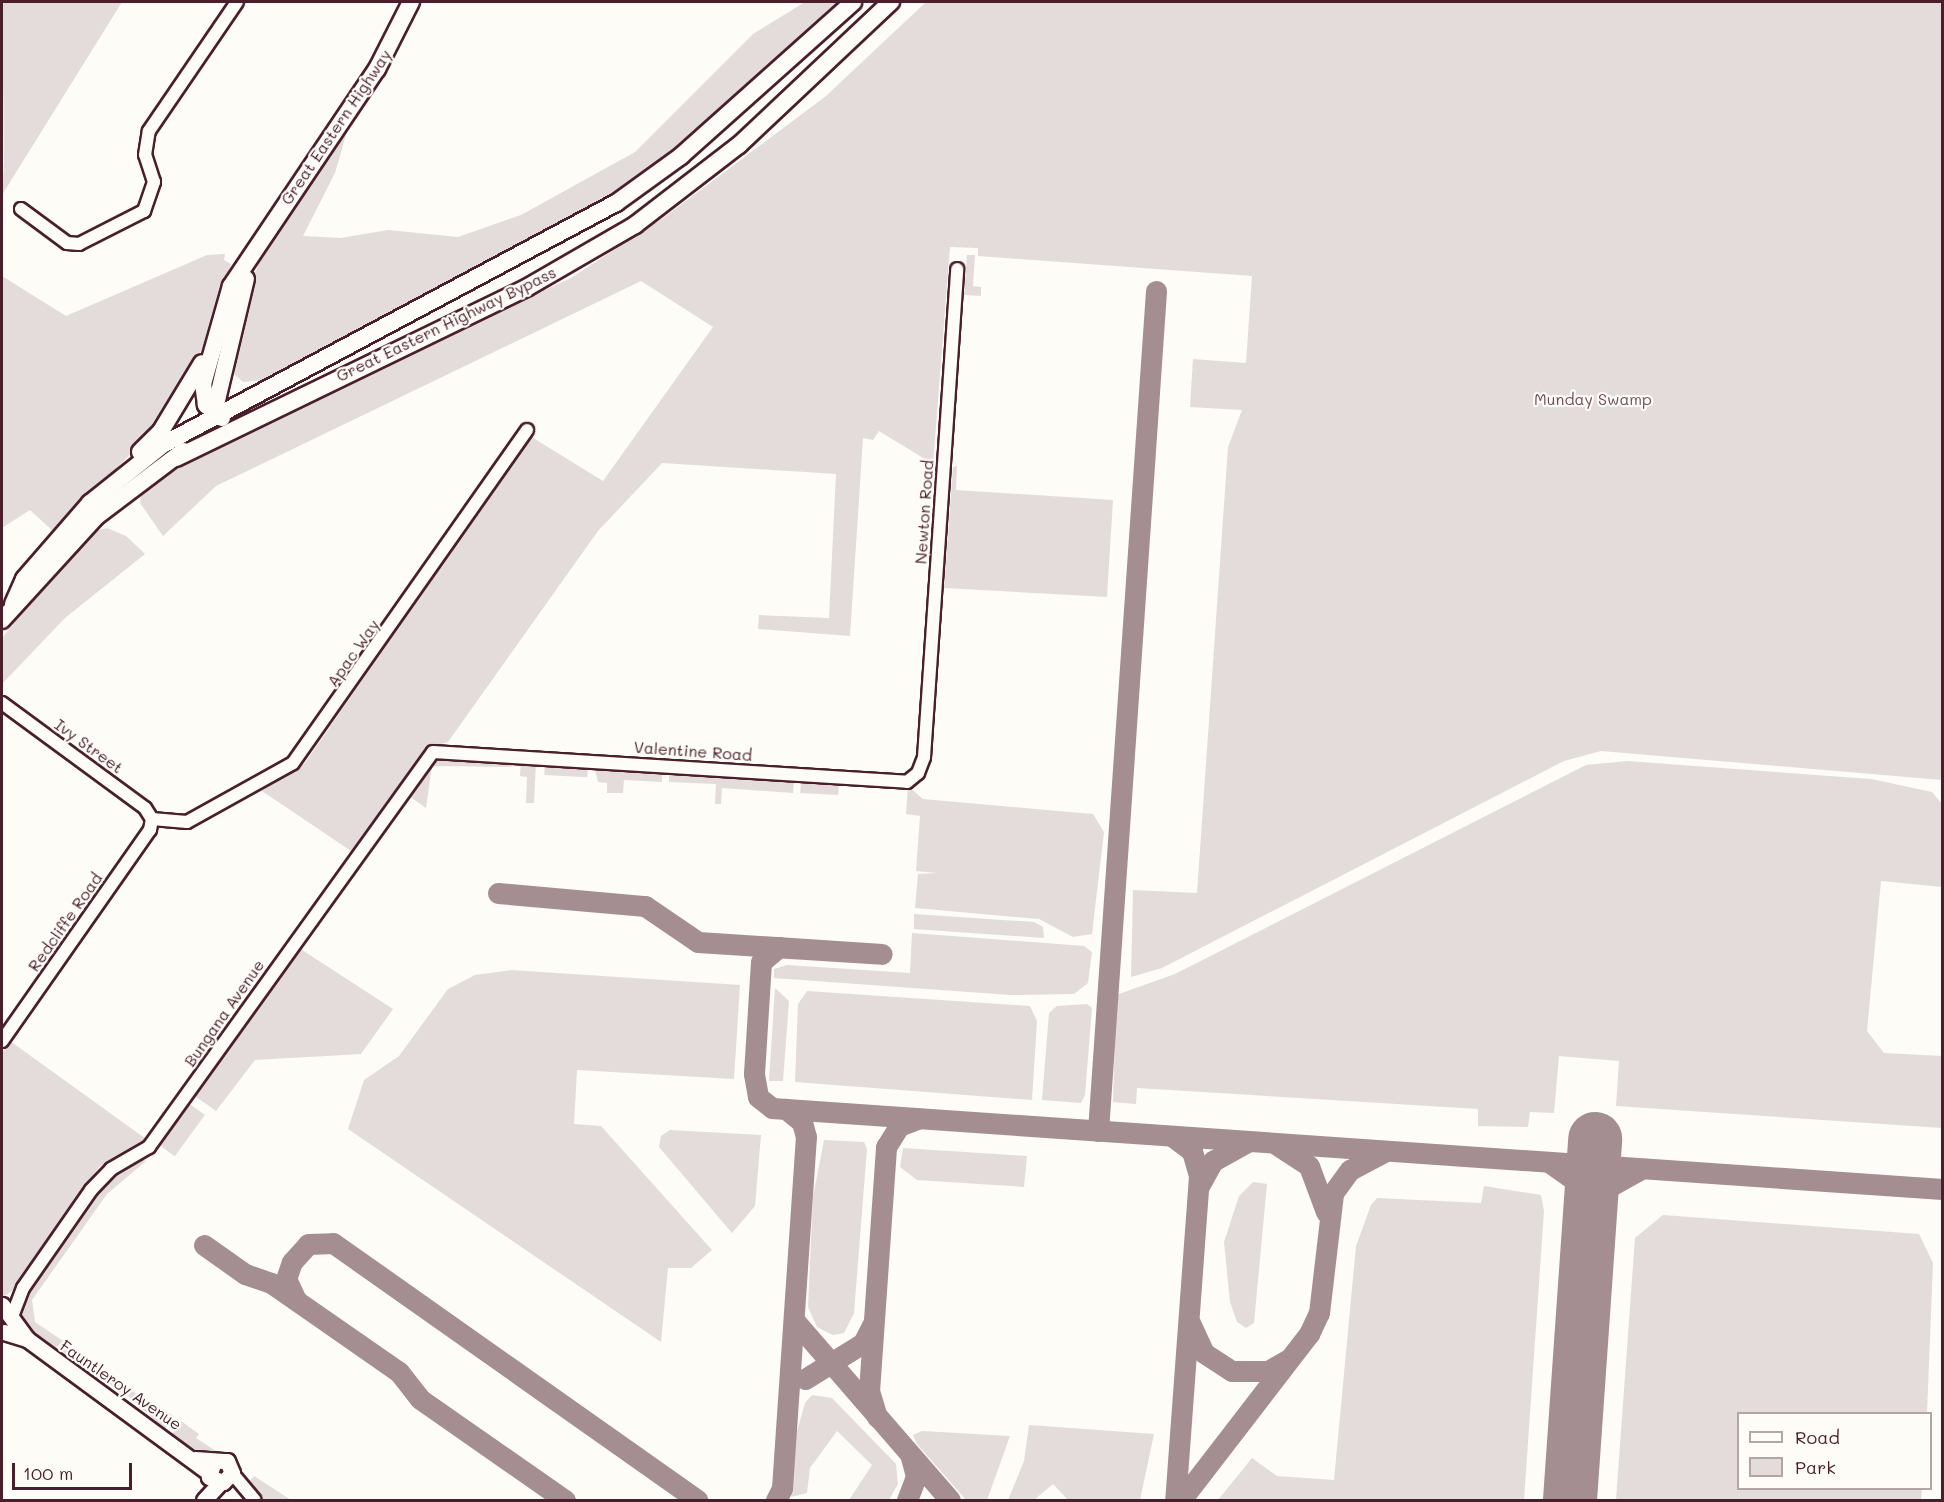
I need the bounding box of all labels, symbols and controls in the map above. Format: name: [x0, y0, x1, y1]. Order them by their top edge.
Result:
street label: Great Eastern Highway: [277, 46, 395, 208]
street label: Great Eastern Highway Bypass: [333, 262, 559, 386]
park label: Munday Swamp: [1534, 389, 1652, 409]
street label: Newton Road: [911, 459, 937, 565]
street label: Apac Way: [323, 616, 383, 690]
street label: Ivy Street: [51, 715, 127, 777]
street label: Valentine Road: [633, 737, 753, 765]
street label: Redcliffe Road: [24, 869, 106, 975]
street label: Bungana Avenue: [180, 956, 268, 1070]
street label: Fauntleroy Avenue: [57, 1336, 185, 1434]
legend: [1737, 1412, 1932, 1490]
text: Road: [1795, 1425, 1840, 1449]
scale bar: [15, 1451, 135, 1489]
text: Park: [1795, 1455, 1836, 1479]
text: 100 m: [23, 1461, 73, 1485]

